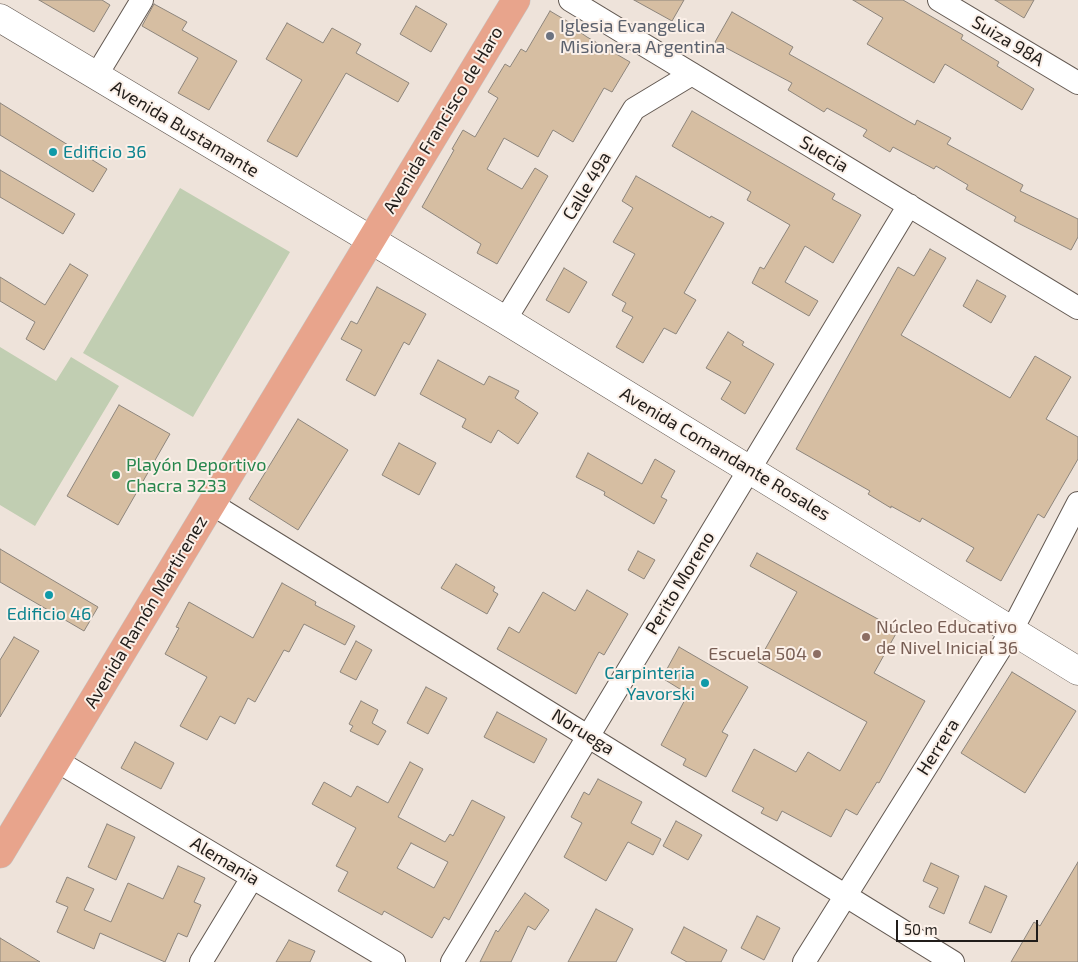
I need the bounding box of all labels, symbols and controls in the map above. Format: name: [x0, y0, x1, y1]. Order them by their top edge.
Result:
street label: Suiza 98A: [968, 11, 1048, 71]
place label: Iglesia Evangelica Misionera Argentina: [560, 15, 725, 58]
street label: Avenida Francisco de Haro: [379, 23, 507, 217]
marker: Iglesia Evangelica Misionera Argentina: [544, 30, 556, 42]
street label: Avenida Bustamante: [107, 76, 263, 182]
street label: Suecia: [796, 131, 852, 177]
place label: Edificio 36: [63, 141, 147, 163]
marker: Edificio 36: [47, 146, 59, 158]
street label: Calle 49a: [558, 148, 616, 224]
street label: Avenida Comandante Rosales: [616, 383, 834, 525]
place label: Playón Deportivo Chacra 3233: [126, 454, 266, 496]
marker: Playón Deportivo Chacra 3233: [110, 469, 122, 481]
street label: Avenida Ramón Martirenez: [80, 512, 212, 712]
street label: Perito Moreno: [641, 528, 719, 638]
marker: Edificio 46: [43, 589, 55, 601]
place label: Edificio 46: [7, 603, 91, 625]
place label: Núcleo Educativo de Nivel Inicial 36: [876, 616, 1018, 659]
marker: Núcleo Educativo de Nivel Inicial 36: [860, 631, 872, 643]
place label: Escuela 504: [708, 643, 807, 665]
marker: Escuela 504: [811, 648, 823, 660]
place label: Carpinteria Yavorski: [604, 662, 695, 704]
marker: Carpinteria Yavorski: [699, 677, 711, 689]
street label: Noruega: [548, 704, 618, 760]
street label: Herrera: [912, 715, 964, 779]
street label: Alemania: [187, 832, 263, 890]
scale bar: [898, 910, 1040, 942]
text: 50 m: [904, 920, 938, 938]

